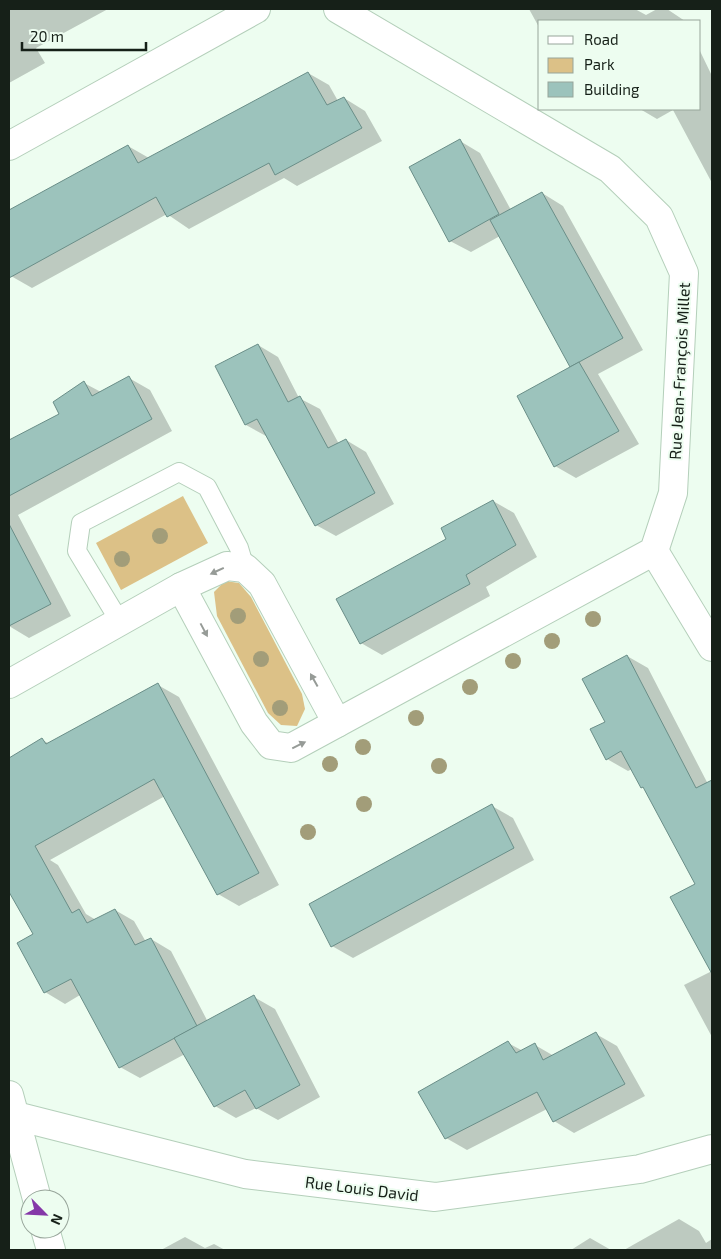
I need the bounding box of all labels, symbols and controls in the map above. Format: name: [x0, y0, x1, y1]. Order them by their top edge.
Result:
scale bar: [22, 20, 146, 52]
legend: [538, 20, 701, 110]
text: 20 m: [30, 27, 64, 45]
text: Road: [584, 30, 619, 48]
text: Park: [584, 55, 615, 73]
text: Building: [584, 80, 640, 98]
street label: Rue Jean-François Millet: [665, 282, 694, 460]
one-way arrow: [209, 566, 224, 575]
one-way arrow: [200, 623, 208, 638]
one-way arrow: [310, 673, 318, 688]
one-way arrow: [292, 740, 306, 748]
street label: Rue Louis David: [304, 1172, 420, 1204]
north arrow: [20, 1189, 70, 1239]
text: N: [48, 1211, 67, 1228]

